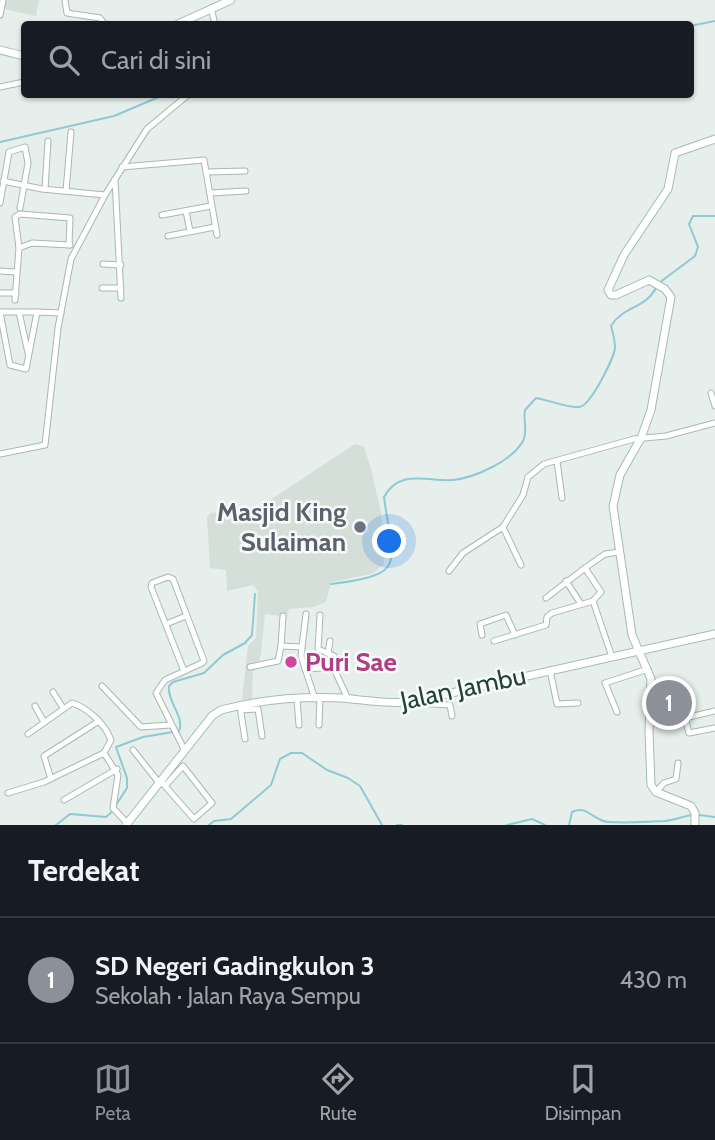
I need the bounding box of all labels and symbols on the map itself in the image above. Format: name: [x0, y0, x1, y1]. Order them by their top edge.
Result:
place label: Masjid King Sulaiman: [217, 496, 346, 558]
marker: Masjid King Sulaiman: [352, 519, 368, 535]
your location: [372, 524, 406, 558]
place label: Puri Sae: [305, 646, 397, 678]
marker: Puri Sae: [283, 654, 299, 670]
street label: Jalan Jambu: [396, 659, 529, 717]
pin: 1: [646, 677, 692, 729]

